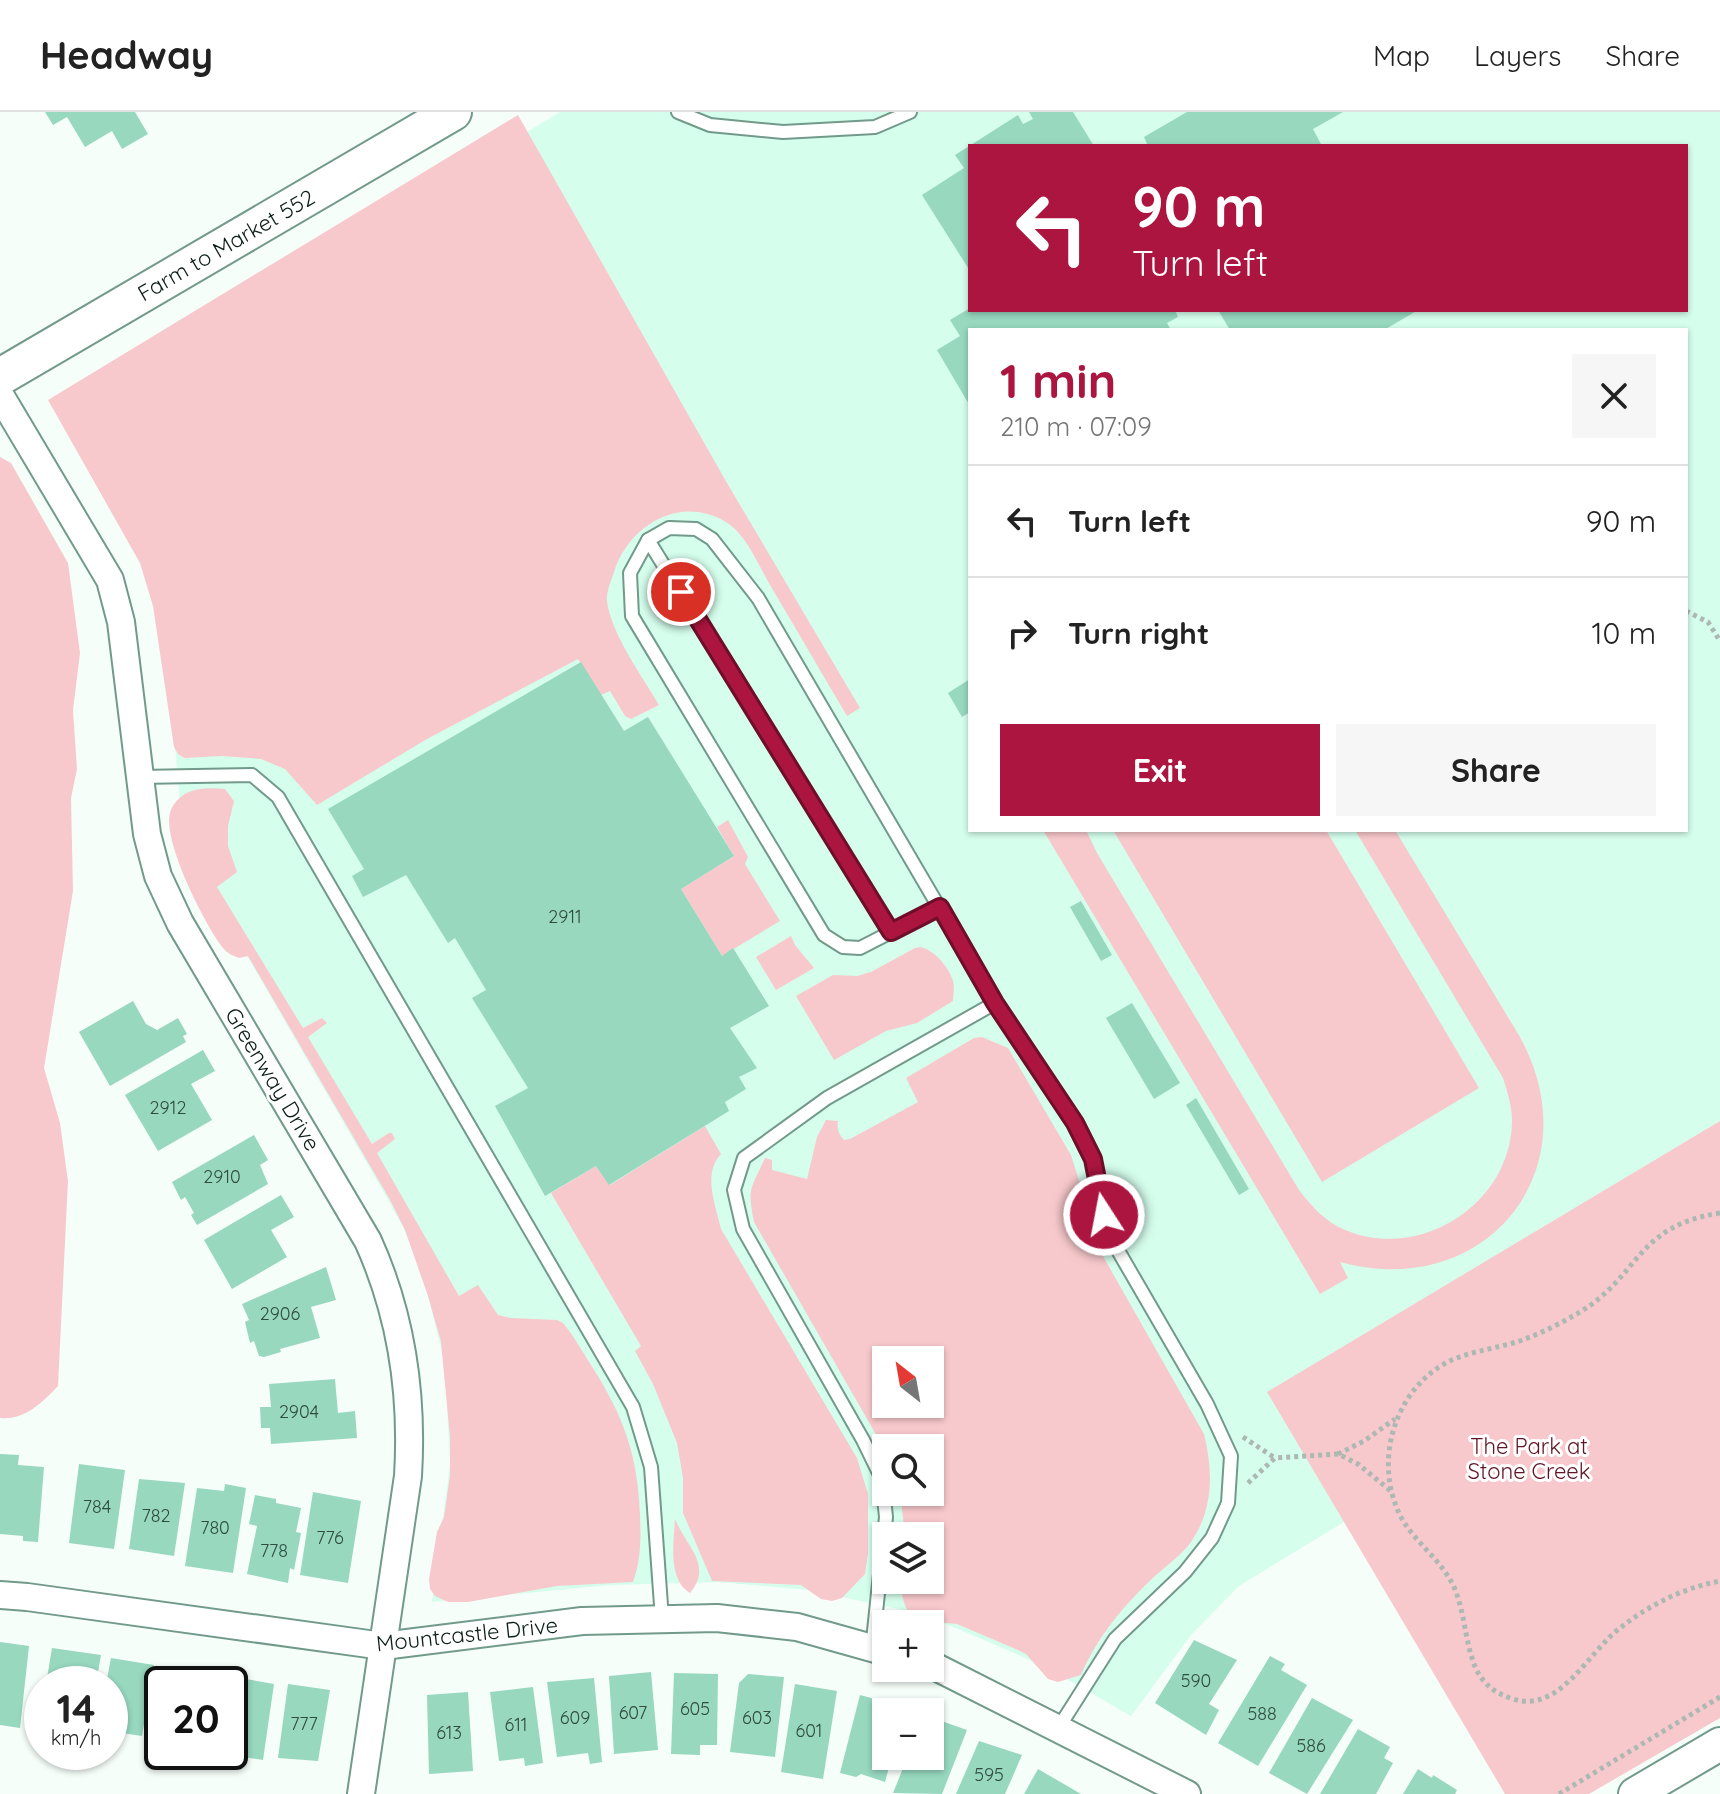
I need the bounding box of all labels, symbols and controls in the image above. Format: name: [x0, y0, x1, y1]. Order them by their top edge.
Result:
text: Headway: [40, 31, 213, 79]
text: Map: [1373, 38, 1430, 73]
text: Layers: [1474, 38, 1561, 73]
text: Share: [1605, 38, 1680, 73]
text: 90 m: [1132, 171, 1266, 241]
icon: left: [1000, 176, 1104, 280]
street label: Farm to Market 552: [132, 183, 320, 307]
text: Turn left: [1132, 240, 1268, 285]
text: 1 min: [1000, 350, 1116, 410]
button: close: [1572, 354, 1656, 438]
text: 210 m · 07:09: [1000, 410, 1152, 443]
icon: left: [1000, 499, 1044, 543]
text: Turn left: [1068, 502, 1191, 540]
text: 90 m: [1586, 502, 1656, 540]
pin: [647, 558, 715, 626]
icon: arrive: [659, 570, 703, 614]
icon: right: [1000, 611, 1044, 655]
text: Turn right: [1068, 614, 1209, 652]
text: 10 m: [1592, 614, 1656, 652]
button: Exit: [1000, 724, 1320, 816]
button: Share: [1336, 724, 1656, 816]
house number: 2911: [548, 905, 582, 928]
street label: Greenway Drive: [219, 1002, 327, 1156]
house number: 2912: [150, 1096, 186, 1119]
house number: 2910: [203, 1165, 241, 1188]
position arrow: [1062, 1173, 1146, 1257]
house number: 2906: [260, 1302, 301, 1325]
north arrow: [872, 1346, 944, 1418]
map controls: [872, 1346, 944, 1770]
house number: 2904: [279, 1400, 319, 1423]
park label: The Park at Stone Creek: [1467, 1432, 1591, 1485]
button: search: [872, 1434, 944, 1506]
house number: 784: [83, 1495, 111, 1518]
house number: 782: [142, 1504, 170, 1527]
house number: 780: [200, 1516, 230, 1539]
button: layers: [872, 1522, 944, 1594]
house number: 776: [316, 1526, 344, 1549]
house number: 778: [260, 1539, 288, 1562]
button: +: [872, 1610, 944, 1682]
street label: Mountcastle Drive: [375, 1611, 559, 1657]
speed limit sign: 20: [144, 1666, 248, 1770]
house number: 590: [1181, 1669, 1211, 1692]
text: 14: [56, 1683, 96, 1733]
house number: 605: [680, 1697, 710, 1720]
button: −: [872, 1698, 944, 1770]
house number: 607: [619, 1701, 647, 1724]
house number: 588: [1247, 1702, 1277, 1725]
house number: 609: [560, 1706, 590, 1729]
house number: 603: [742, 1706, 772, 1729]
house number: 777: [290, 1712, 318, 1735]
house number: 611: [505, 1713, 527, 1736]
house number: 601: [795, 1719, 823, 1742]
house number: 613: [436, 1721, 462, 1744]
text: km/h: [51, 1725, 101, 1750]
house number: 586: [1296, 1734, 1326, 1757]
house number: 595: [974, 1763, 1004, 1786]

